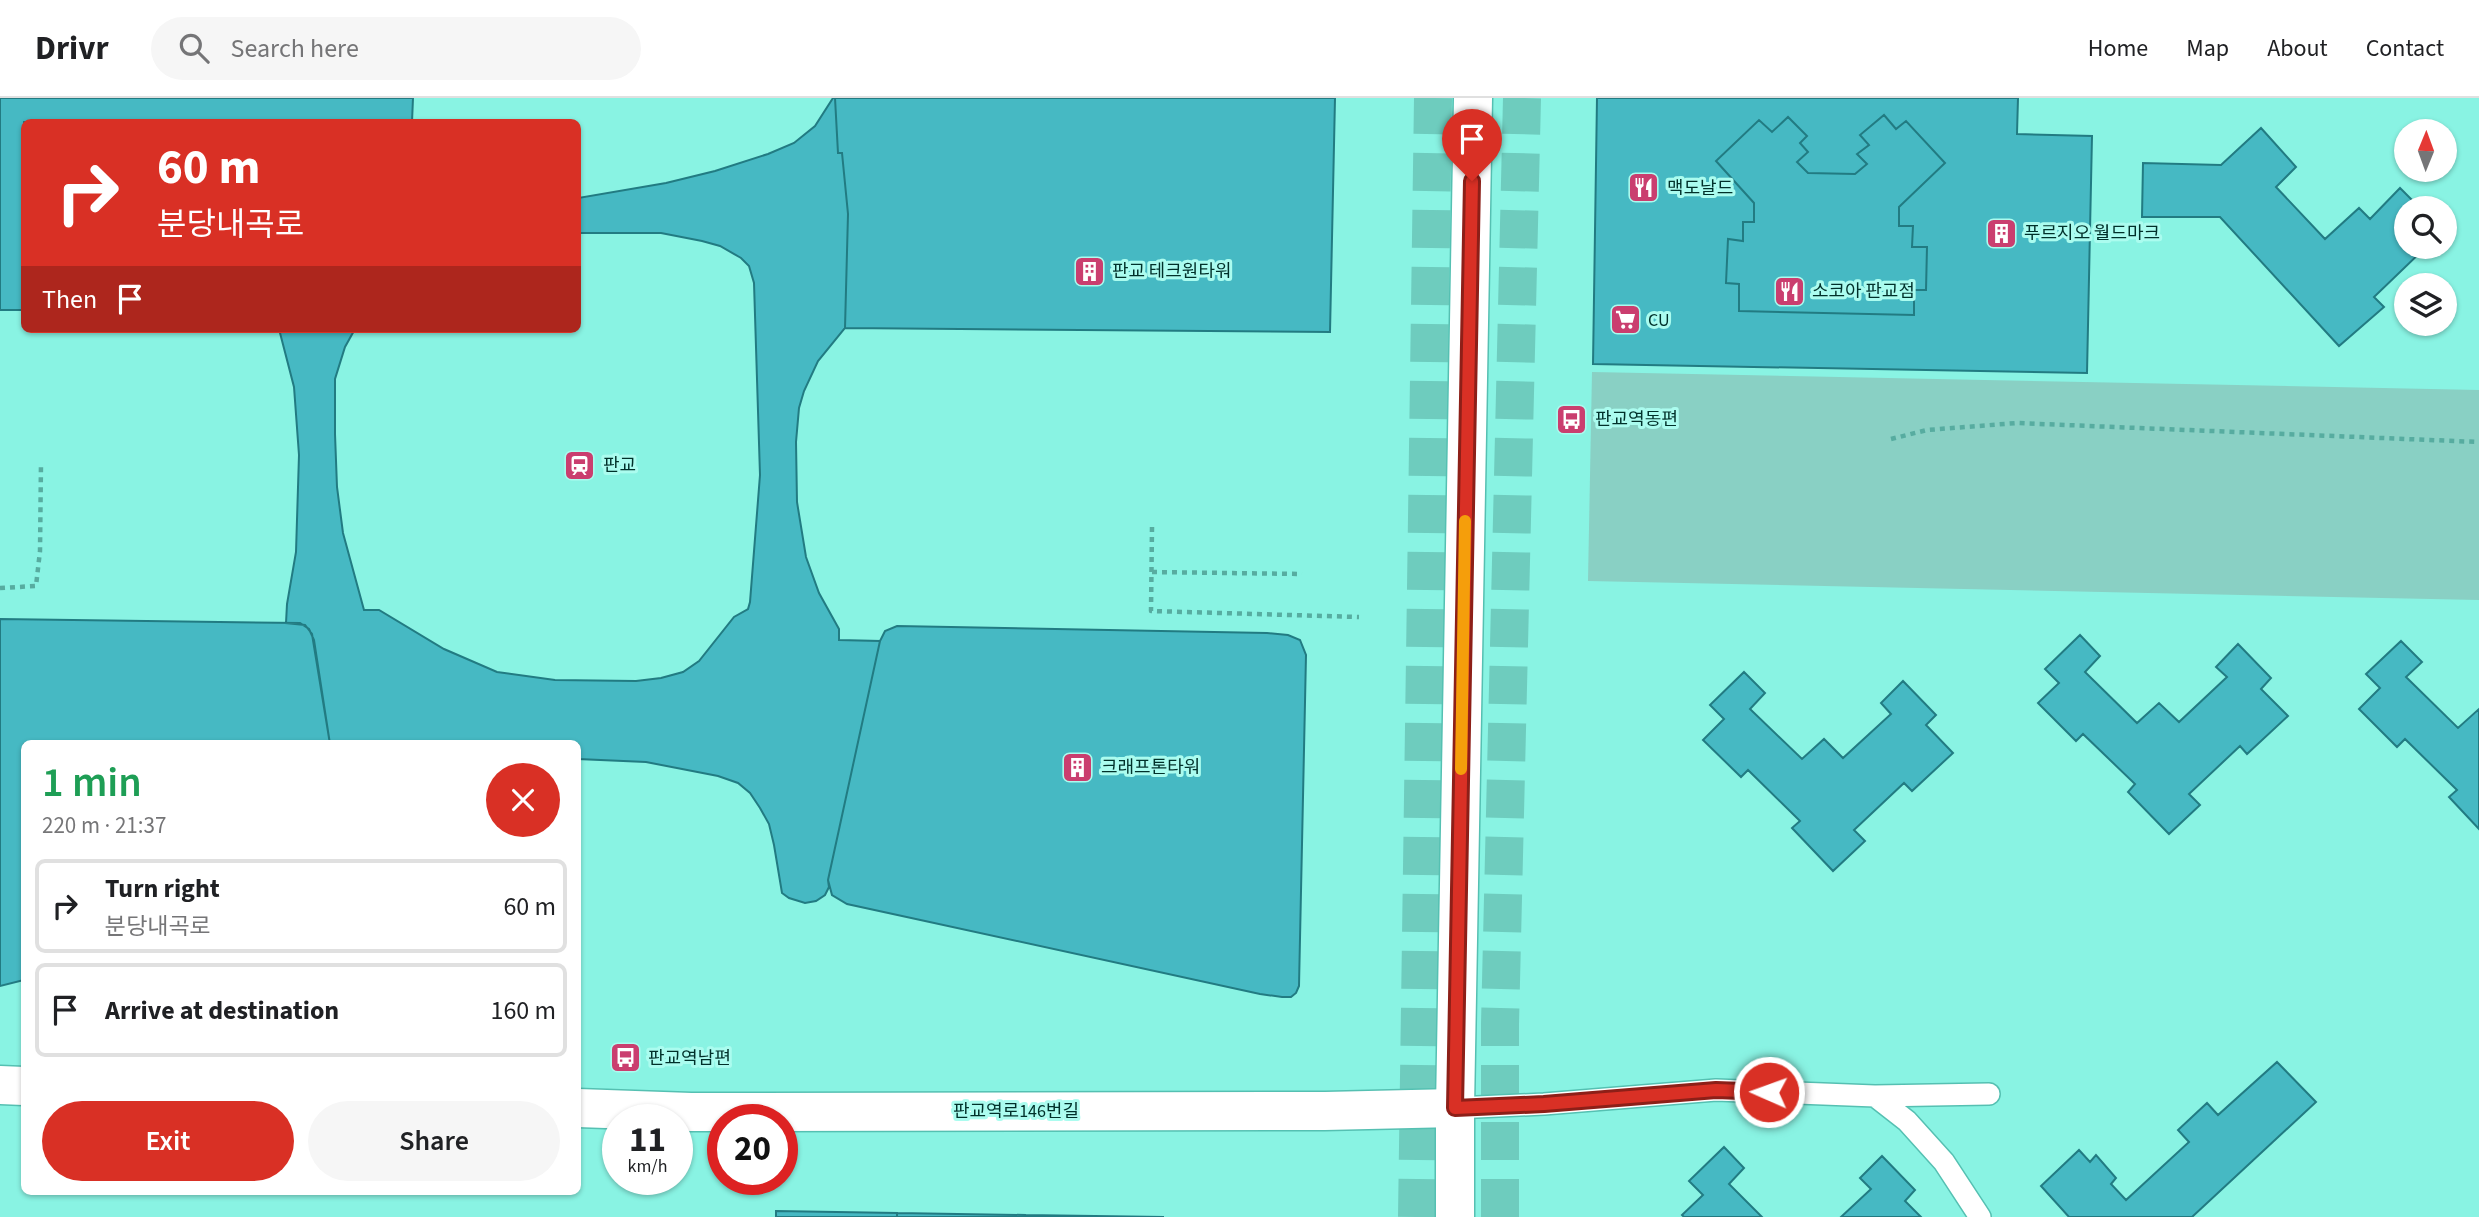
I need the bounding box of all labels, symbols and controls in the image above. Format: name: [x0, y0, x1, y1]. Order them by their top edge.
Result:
search box: [151, 17, 641, 80]
text: Drivr: [35, 25, 109, 72]
icon: search: [175, 29, 213, 67]
text: Search here: [231, 30, 359, 67]
text: Home: [2088, 31, 2148, 66]
text: Map: [2186, 31, 2229, 66]
text: About: [2267, 31, 2328, 66]
text: Contact: [2366, 31, 2444, 66]
pin: [1442, 109, 1502, 181]
north arrow: [2394, 119, 2457, 182]
map controls: [2394, 119, 2457, 336]
icon: arrive: [1453, 120, 1491, 158]
text: 60 m: [157, 133, 261, 203]
icon: right: [42, 147, 133, 238]
restaurant icon: 맥도날드: [1627, 171, 1661, 205]
place label: 맥도날드: [1667, 176, 1733, 201]
button: search: [2394, 196, 2457, 259]
text: 분당내곡로: [157, 202, 304, 248]
building icon: 푸르지오 월드마크: [1984, 216, 2018, 250]
place label: 푸르지오 월드마크: [2024, 221, 2160, 246]
building icon: 판교 테크원타워: [1072, 254, 1106, 288]
place label: 판교 테크원타워: [1112, 259, 1232, 284]
button: layers: [2394, 273, 2457, 336]
restaurant icon: 소코아 판교점: [1772, 274, 1806, 308]
place label: 소코아 판교점: [1812, 279, 1915, 304]
icon: arrive: [111, 280, 149, 318]
text: Then: [42, 281, 97, 318]
supermarket icon: CU: [1608, 303, 1642, 337]
place label: CU: [1648, 308, 1670, 333]
bus stop icon: 판교역동편: [1555, 402, 1589, 436]
place label: 판교역동편: [1595, 407, 1678, 432]
station icon: 판교: [563, 448, 597, 482]
place label: 판교: [603, 453, 636, 478]
building icon: 크래프톤타워: [1061, 750, 1095, 784]
text: 1 min: [42, 753, 142, 813]
place label: 크래프톤타워: [1101, 755, 1200, 780]
button: close: [486, 763, 560, 837]
text: 220 m · 21:37: [42, 809, 166, 842]
text: Turn right: [105, 870, 220, 907]
icon: right: [46, 887, 84, 925]
text: 60 m: [503, 888, 556, 925]
text: 분당내곡로: [105, 910, 211, 943]
icon: arrive: [46, 991, 84, 1029]
text: Arrive at destination: [105, 992, 339, 1029]
text: 160 m: [490, 992, 556, 1029]
bus stop icon: 판교역남편: [608, 1041, 642, 1075]
place label: 판교역남편: [648, 1046, 731, 1071]
position arrow: [1732, 1055, 1806, 1129]
street label: 판교역로146번길: [953, 1099, 1079, 1124]
button: Exit: [42, 1101, 294, 1181]
button: Share: [308, 1101, 560, 1181]
speed limit sign: 20: [707, 1104, 798, 1195]
text: 11: [629, 1115, 666, 1165]
text: km/h: [628, 1154, 667, 1179]

